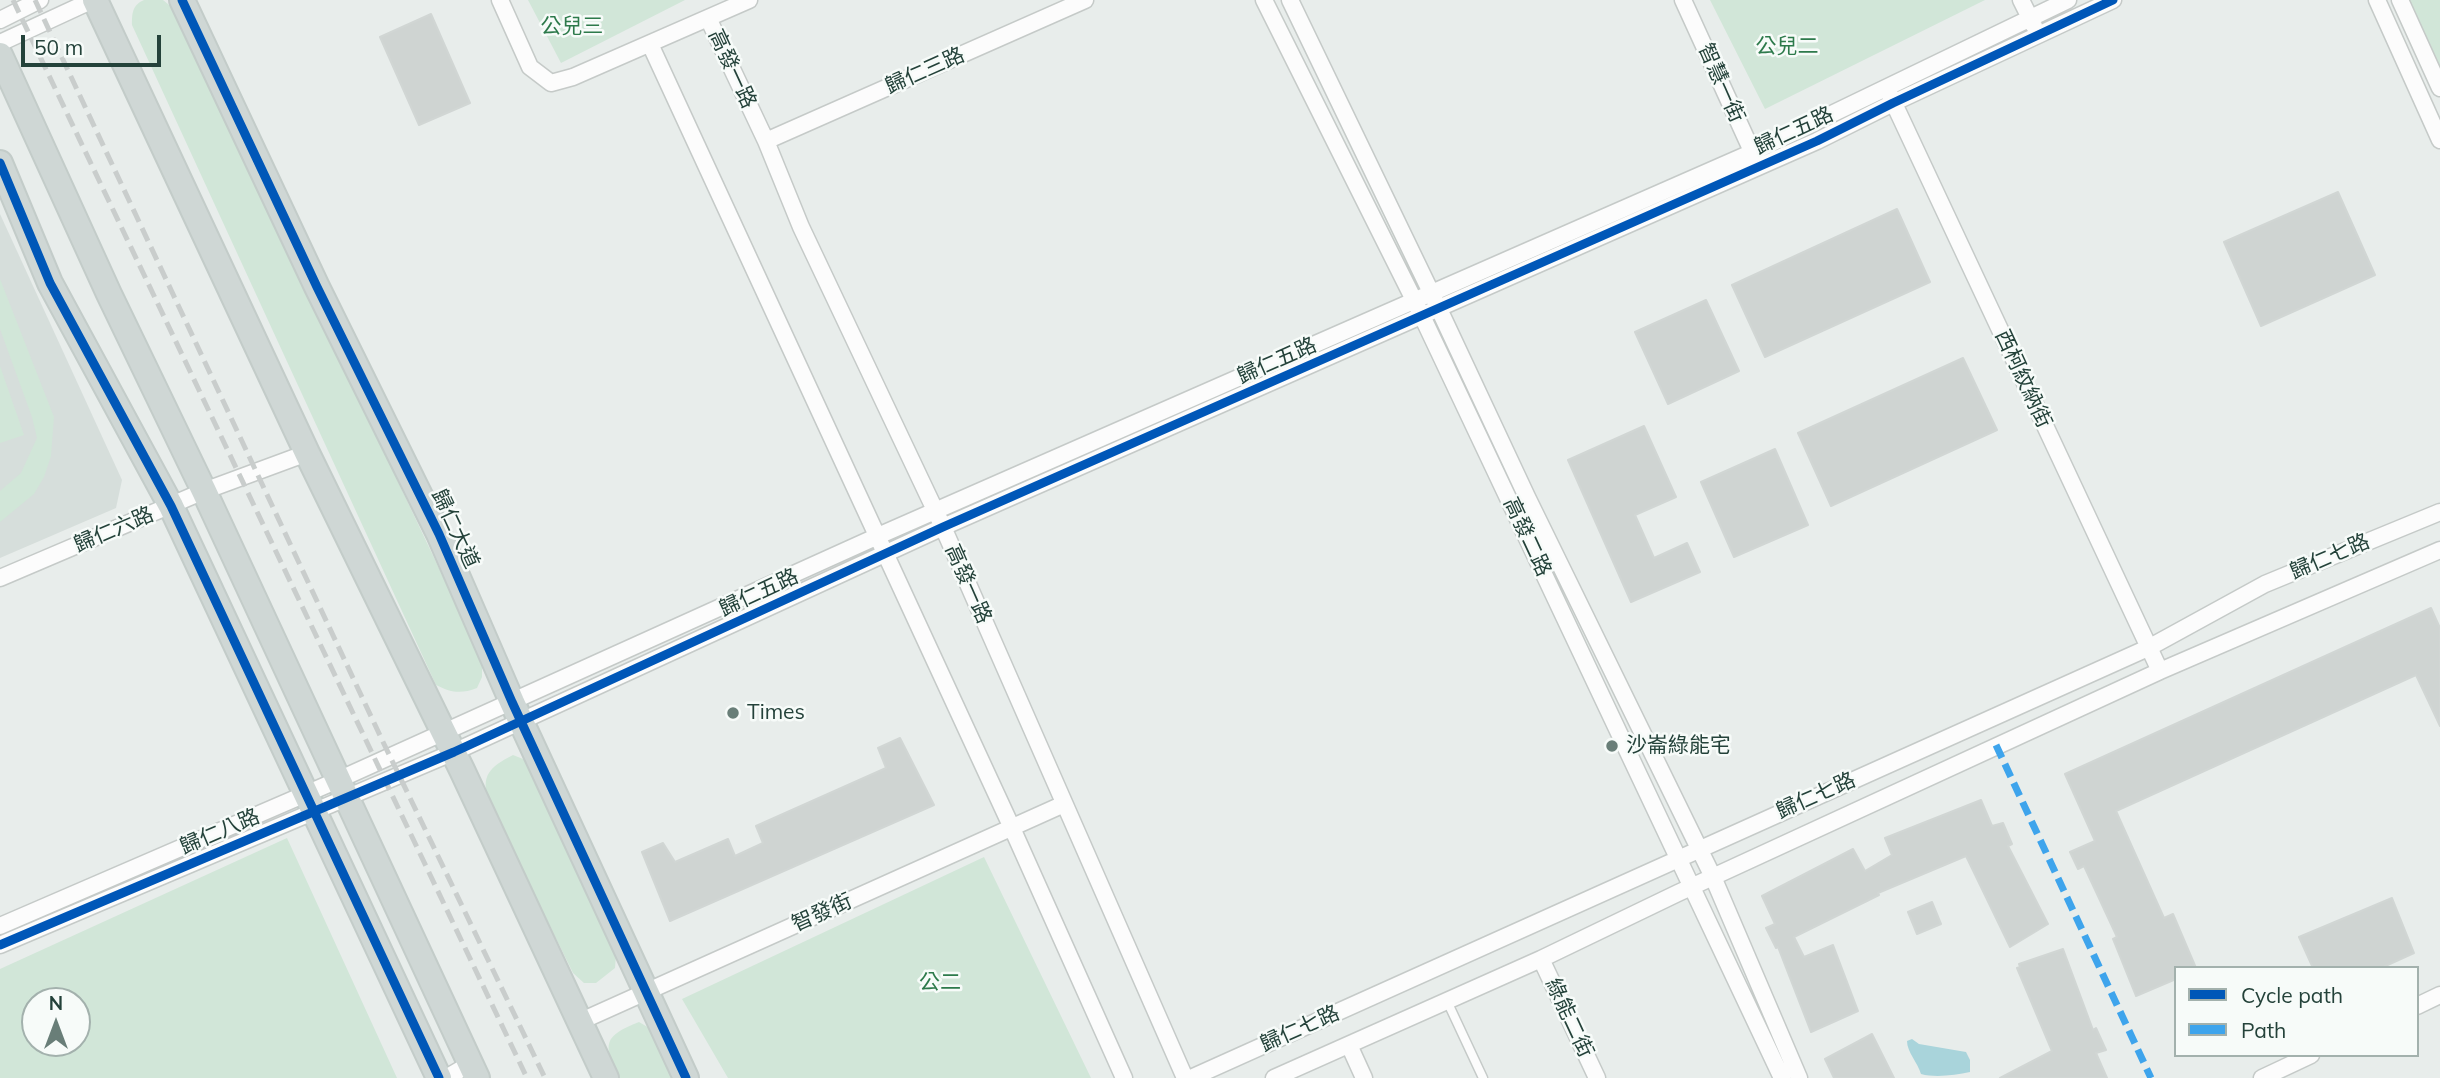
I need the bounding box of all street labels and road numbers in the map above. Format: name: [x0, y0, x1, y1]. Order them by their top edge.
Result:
street label: 高發一路: [703, 26, 761, 112]
street label: 智慧一街: [1692, 40, 1750, 126]
street label: 歸仁三路: [882, 42, 968, 100]
street label: 歸仁五路: [1751, 102, 1837, 160]
street label: 西柯紋納街: [1989, 326, 2057, 432]
street label: 歸仁五路: [1234, 332, 1320, 390]
street label: 歸仁大道: [426, 486, 484, 572]
street label: 高發二路: [1498, 494, 1556, 580]
street label: 歸仁六路: [70, 502, 158, 558]
street label: 歸仁七路: [2286, 529, 2374, 585]
street label: 高發一路: [939, 541, 997, 627]
street label: 歸仁五路: [716, 564, 802, 622]
street label: 歸仁七路: [1773, 767, 1859, 825]
street label: 歸仁八路: [176, 804, 264, 860]
street label: 智發街: [788, 889, 856, 937]
street label: 綠能二街: [1540, 975, 1598, 1061]
street label: 歸仁七路: [1257, 1000, 1343, 1058]

